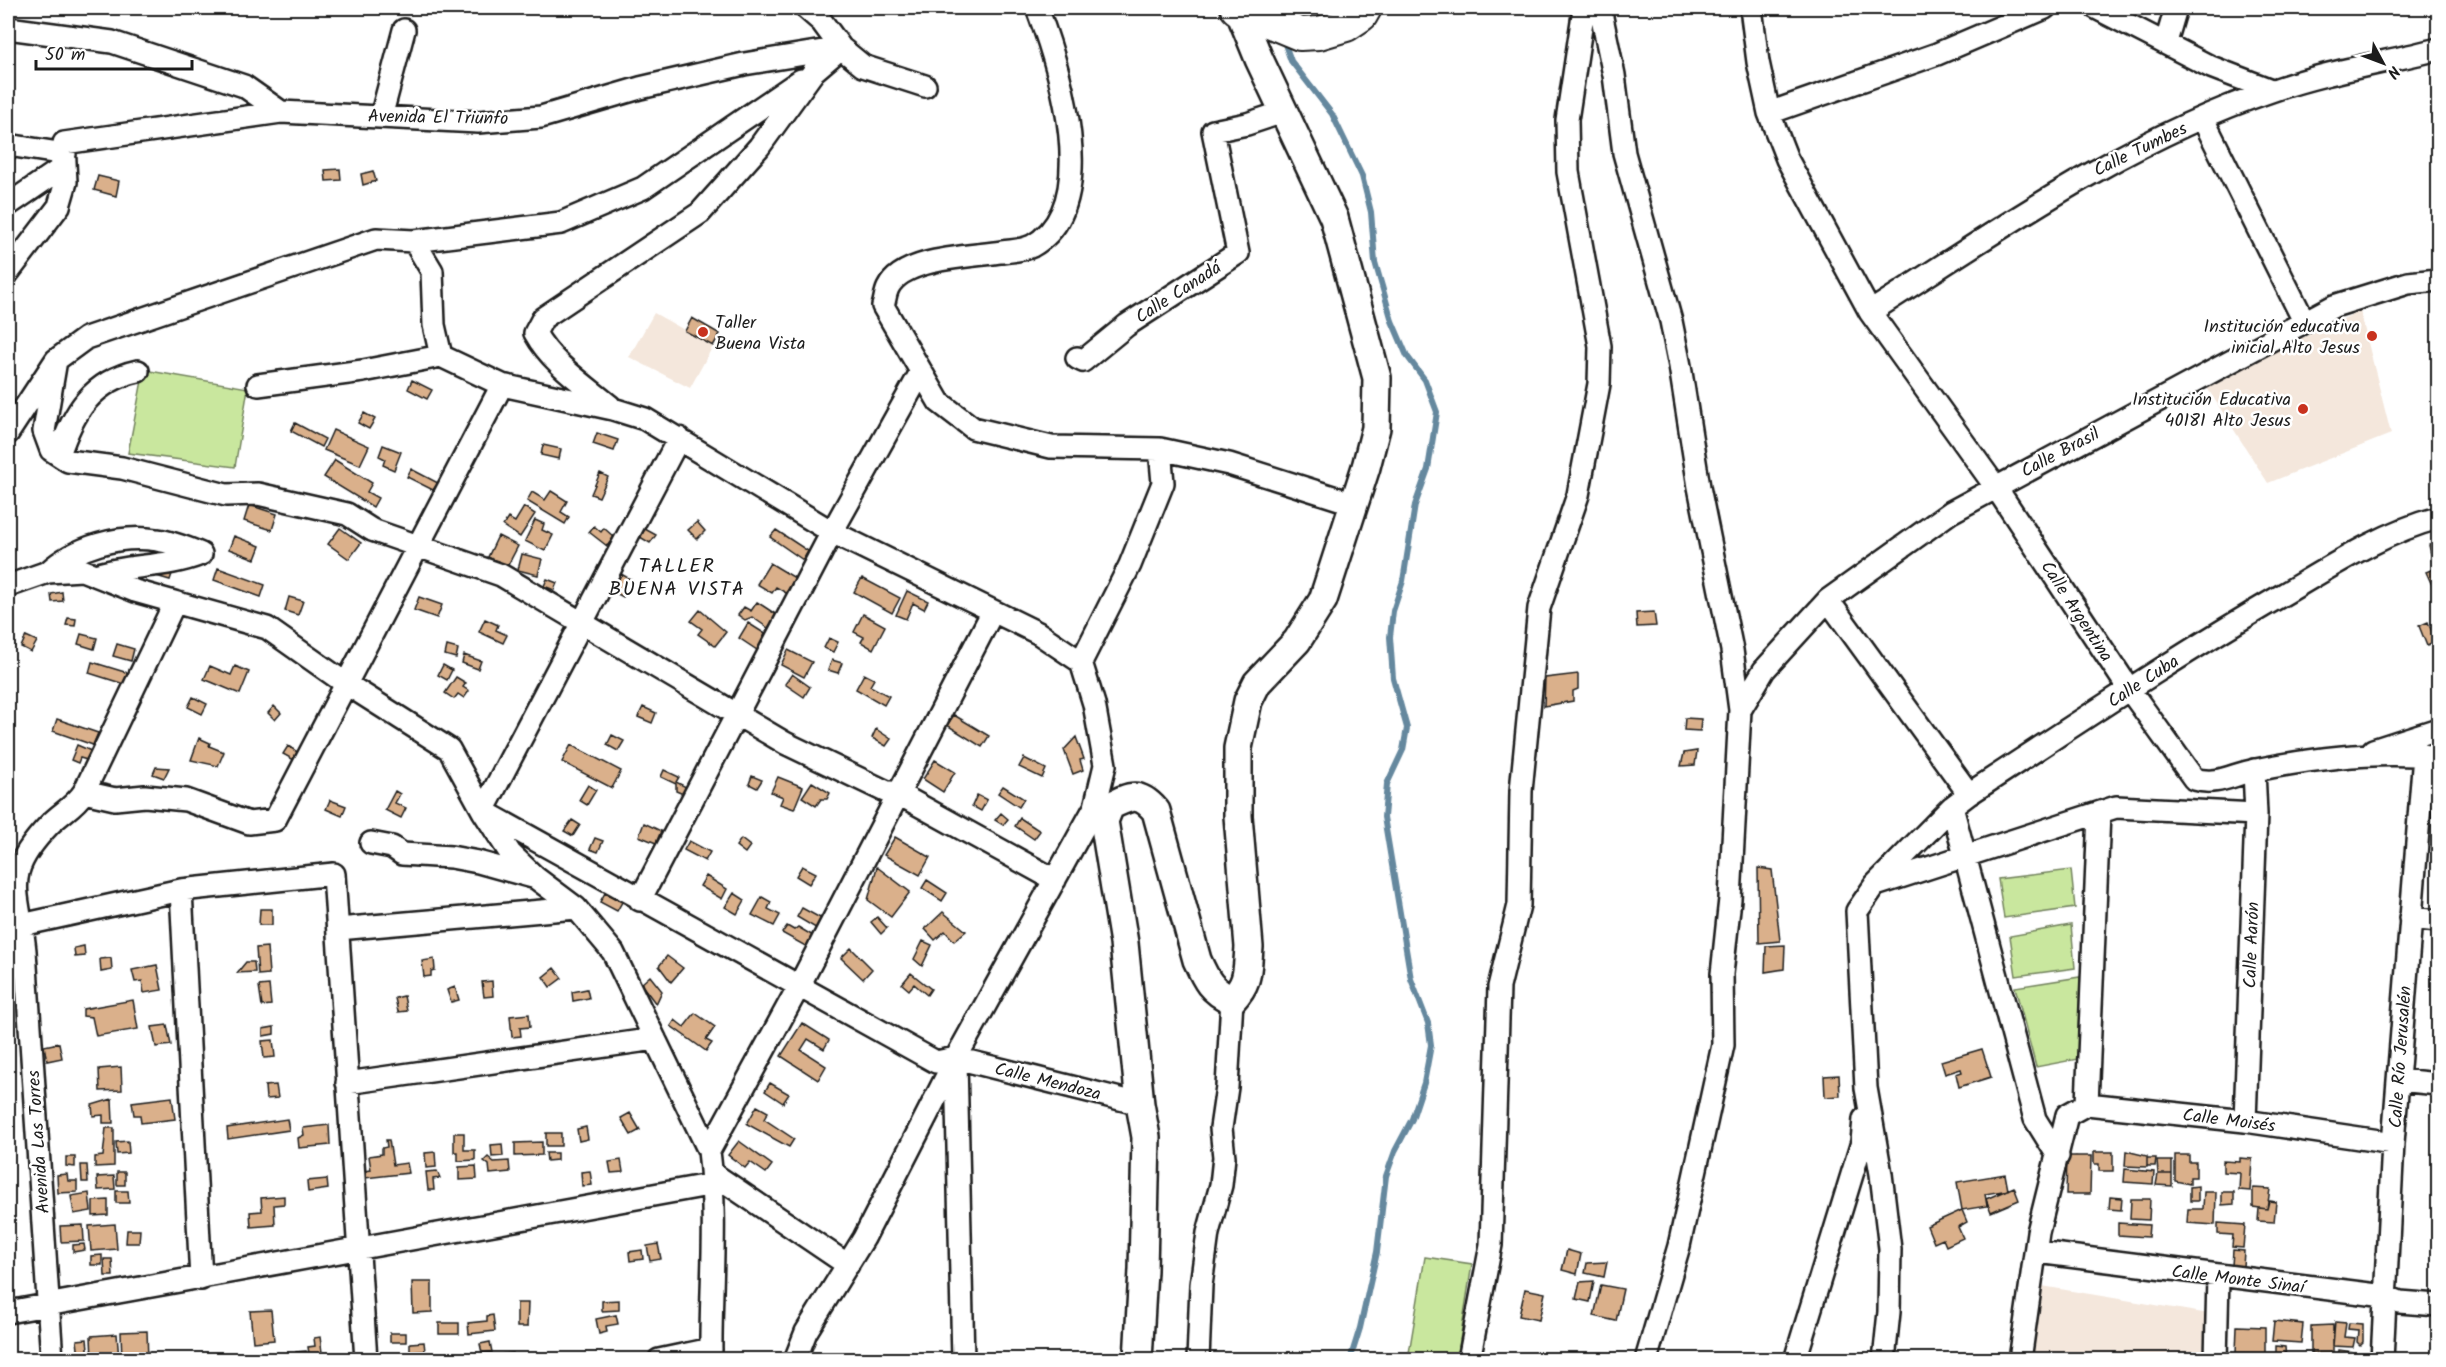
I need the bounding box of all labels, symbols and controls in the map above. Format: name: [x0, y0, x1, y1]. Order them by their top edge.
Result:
scale bar: [36, 33, 192, 71]
north arrow: [2353, 33, 2413, 93]
text: 50 m: [45, 41, 85, 70]
text: N: [2380, 60, 2406, 84]
street label: Avenida El Triunfo: [368, 103, 508, 134]
street label: Calle Tumbes: [2089, 115, 2193, 186]
street label: Calle Canadá: [1130, 254, 1229, 332]
place label: Taller Buena Vista: [715, 309, 805, 359]
place label: Institución educativa inicial Alto Jesus: [2204, 313, 2360, 363]
marker: Taller Buena Vista: [696, 325, 710, 339]
marker: Institución educativa inicial Alto Jesus: [2365, 329, 2379, 343]
place label: Institución Educativa 40181 Alto Jesus: [2132, 386, 2291, 436]
marker: Institución Educativa 40181 Alto Jesus: [2296, 402, 2310, 416]
street label: Calle Brasil: [2016, 420, 2106, 486]
district label: TALLER BUENA VISTA: [609, 551, 745, 606]
street label: Calle Argentina: [2032, 555, 2119, 668]
street label: Calle Cuba: [2102, 648, 2186, 716]
street label: Calle Aarón: [2236, 901, 2268, 989]
street label: Calle Río Jerusalén: [2382, 985, 2421, 1129]
street label: Calle Mendoza: [991, 1055, 1104, 1110]
street label: Avenida Las Torres: [20, 1069, 59, 1215]
street label: Calle Moisés: [2181, 1101, 2277, 1142]
street label: Calle Monte Sinaí: [2170, 1258, 2309, 1303]

